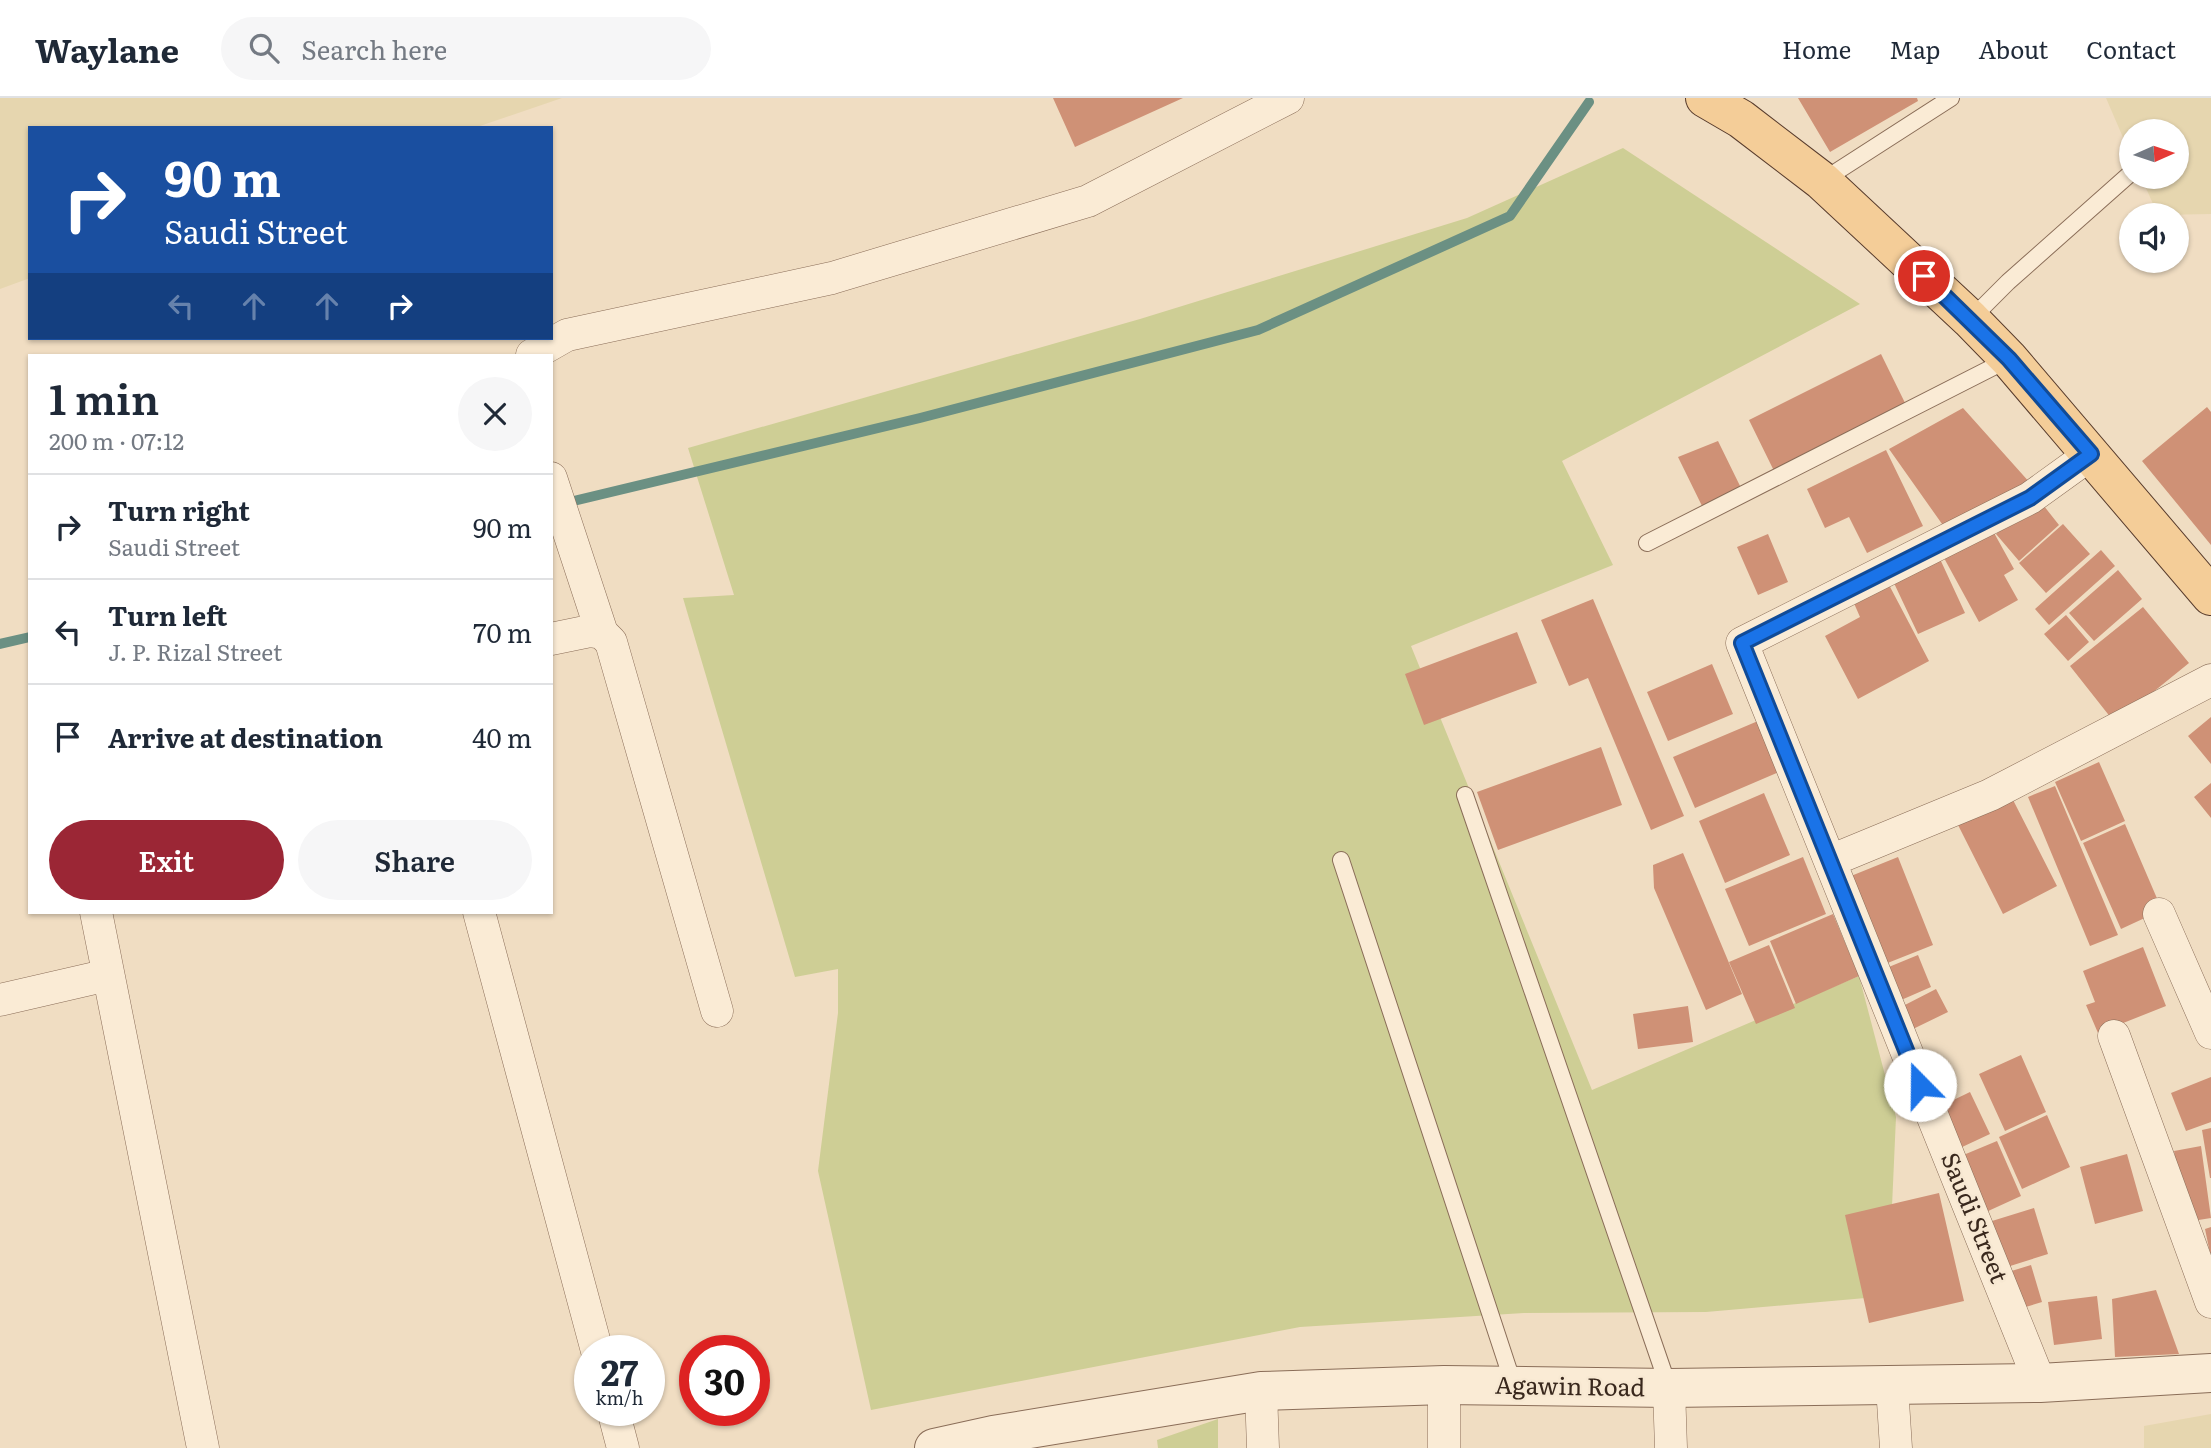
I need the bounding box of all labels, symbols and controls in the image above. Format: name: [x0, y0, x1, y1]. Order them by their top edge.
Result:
search box: [221, 17, 711, 80]
text: Waylane: [35, 24, 179, 73]
icon: search: [245, 29, 283, 67]
text: Search here: [301, 29, 447, 68]
text: Home: [1782, 31, 1851, 66]
text: Map: [1889, 31, 1940, 66]
text: About: [1978, 31, 2048, 66]
text: Contact: [2086, 31, 2176, 66]
north arrow: [2119, 119, 2189, 189]
map controls: [2119, 119, 2189, 273]
text: 90 m: [164, 139, 281, 212]
icon: right: [49, 154, 140, 245]
button: sound: [2119, 203, 2189, 273]
text: Saudi Street: [164, 206, 348, 254]
pin: [1894, 246, 1954, 306]
icon: arrive: [1905, 257, 1943, 295]
icon: left: [162, 287, 200, 325]
icon: ahead: [235, 287, 273, 325]
icon: ahead: [308, 287, 346, 325]
icon: right: [381, 287, 419, 325]
text: 1 min: [49, 366, 159, 428]
button: close: [458, 377, 532, 451]
text: 200 m · 07:12: [49, 423, 184, 457]
text: Turn right: [108, 490, 250, 529]
text: 90 m: [473, 507, 532, 546]
icon: right: [49, 508, 87, 546]
text: Saudi Street: [108, 529, 240, 563]
text: Turn left: [108, 595, 227, 634]
text: 70 m: [473, 612, 532, 651]
icon: left: [49, 613, 87, 651]
text: J. P. Rizal Street: [108, 634, 282, 668]
text: Arrive at destination: [108, 717, 383, 756]
text: 40 m: [472, 717, 532, 756]
icon: arrive: [49, 718, 87, 756]
button: Exit: [49, 820, 284, 900]
button: Share: [298, 820, 532, 900]
position arrow: [1883, 1048, 1957, 1122]
street label: Saudi Street: [1934, 1147, 2018, 1288]
speed limit sign: 30: [679, 1335, 770, 1426]
text: 27: [601, 1345, 638, 1397]
street label: Agawin Road: [1495, 1366, 1646, 1403]
text: km/h: [596, 1384, 643, 1411]

